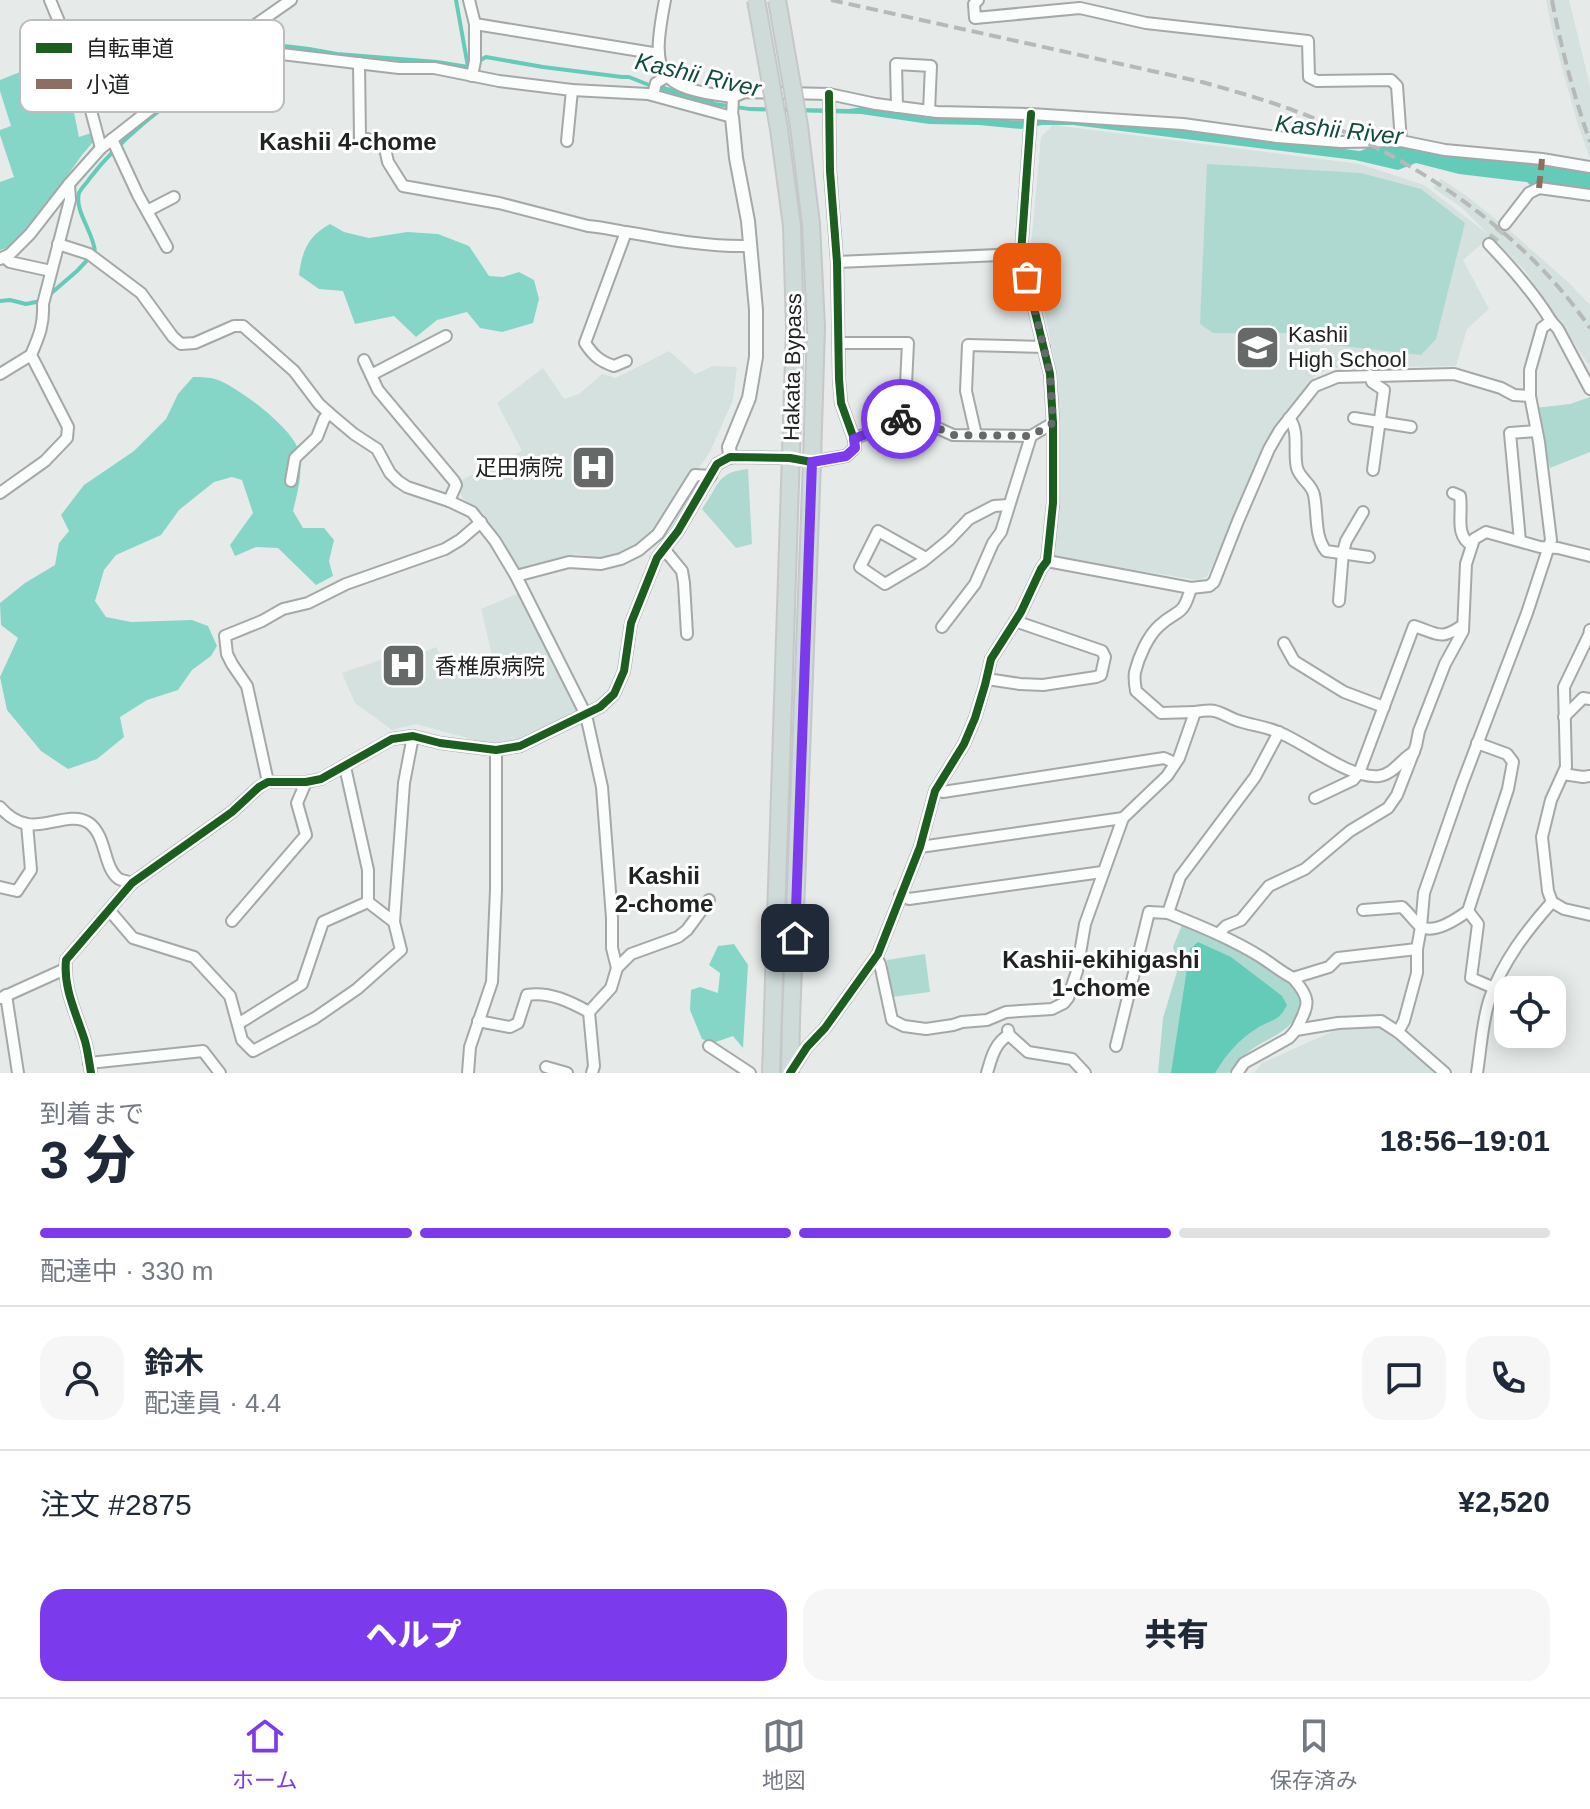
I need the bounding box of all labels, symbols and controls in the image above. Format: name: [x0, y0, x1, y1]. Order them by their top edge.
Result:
legend: [20, 20, 284, 112]
text: 自転車道: [86, 36, 174, 61]
water label: Kashii River: [633, 47, 765, 102]
text: 小道: [86, 72, 130, 97]
water label: Kashii River: [1274, 109, 1405, 150]
district label: Kashii 4-chome: [259, 128, 437, 155]
pin: [993, 243, 1061, 311]
icon: bag: [1005, 255, 1049, 299]
street label: Hakata Bypass: [779, 293, 806, 441]
place label: Kashii High School: [1288, 322, 1407, 372]
school or university icon: Kashii High School: [1233, 323, 1281, 371]
courier: [861, 379, 941, 459]
icon: bike: [879, 397, 923, 441]
hospital icon: 疋田病院: [570, 443, 618, 491]
place label: 疋田病院: [475, 455, 563, 480]
hospital icon: 香椎原病院: [380, 642, 428, 690]
place label: 香椎原病院: [435, 654, 545, 679]
district label: Kashii 2-chome: [615, 862, 713, 917]
pin: [761, 904, 829, 972]
icon: home: [773, 916, 817, 960]
district label: Kashii-ekihigashi 1-chome: [1002, 946, 1200, 1001]
map controls: [1494, 976, 1566, 1048]
button: locate: [1494, 976, 1566, 1048]
text: 到着まで: [40, 1099, 144, 1129]
text: 18:56–19:01: [1380, 1124, 1550, 1157]
text: 3 分: [40, 1131, 135, 1189]
text: 配達中 · 330 m: [40, 1256, 213, 1286]
button: person: [40, 1336, 124, 1420]
button: chat: [1362, 1336, 1446, 1420]
button: phone: [1466, 1336, 1550, 1420]
text: 鈴木: [144, 1346, 204, 1379]
text: 配達員 · 4.4: [144, 1388, 281, 1418]
text: ¥2,520: [1458, 1485, 1550, 1518]
text: 注文 #2875: [40, 1488, 192, 1521]
button: ヘルプ: [40, 1589, 787, 1681]
button: 共有: [803, 1589, 1550, 1681]
tab: ホーム: [232, 1714, 297, 1794]
tab: 地図: [762, 1714, 806, 1794]
tab: 保存済み: [1270, 1714, 1358, 1794]

